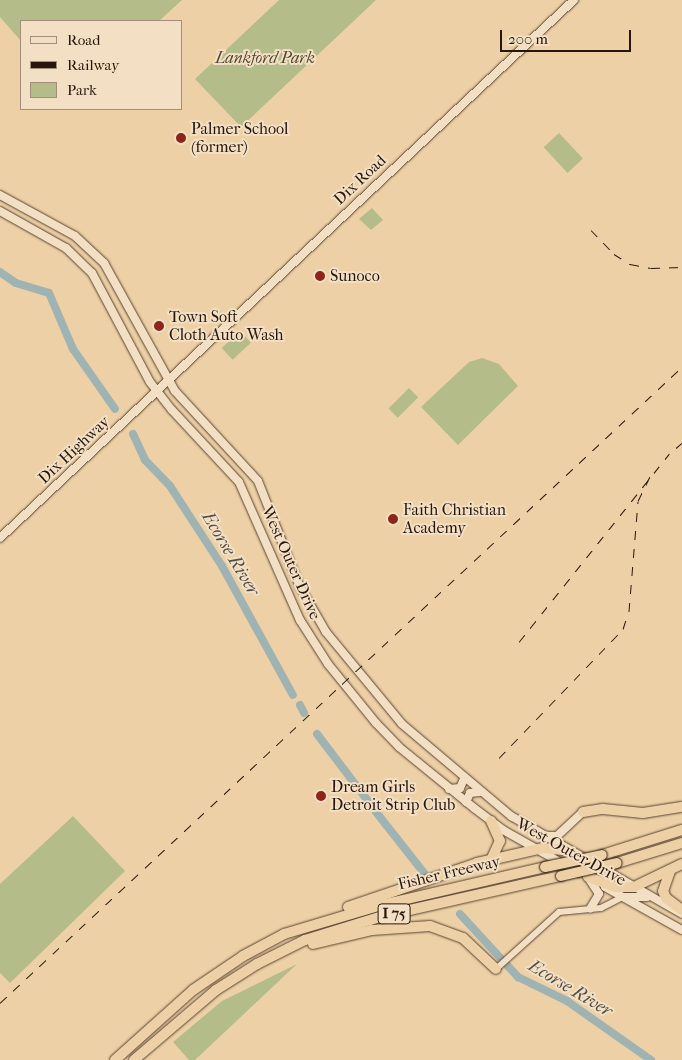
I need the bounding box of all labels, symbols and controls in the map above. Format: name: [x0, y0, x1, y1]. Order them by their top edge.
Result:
legend: [20, 20, 182, 110]
scale bar: [502, 20, 633, 52]
text: 200 m: [508, 30, 548, 48]
text: Road: [67, 31, 100, 49]
park label: Lankford Park: [215, 48, 315, 68]
text: Railway: [67, 56, 119, 74]
text: Park: [67, 81, 97, 99]
place label: Palmer School (former): [191, 119, 288, 157]
marker: Palmer School (former): [175, 132, 187, 144]
street label: Dix Road: [330, 151, 390, 209]
place label: Sunoco: [330, 266, 380, 286]
marker: Sunoco: [314, 270, 326, 282]
place label: Town Soft Cloth Auto Wash: [169, 307, 284, 345]
marker: Town Soft Cloth Auto Wash: [153, 320, 165, 332]
street label: Dix Highway: [34, 412, 114, 488]
place label: Faith Christian Academy: [403, 500, 506, 538]
street label: West Outer Drive: [257, 503, 325, 623]
water label: Ecorse River: [196, 508, 264, 600]
marker: Faith Christian Academy: [387, 513, 399, 525]
place label: Dream Girls Detroit Strip Club: [331, 777, 455, 815]
marker: Dream Girls Detroit Strip Club: [315, 790, 327, 802]
street label: West Outer Drive: [513, 814, 629, 890]
street label: Fisher Freeway: [396, 852, 502, 894]
road number: I 75: [376, 902, 412, 926]
water label: Ecorse River: [524, 955, 616, 1023]

